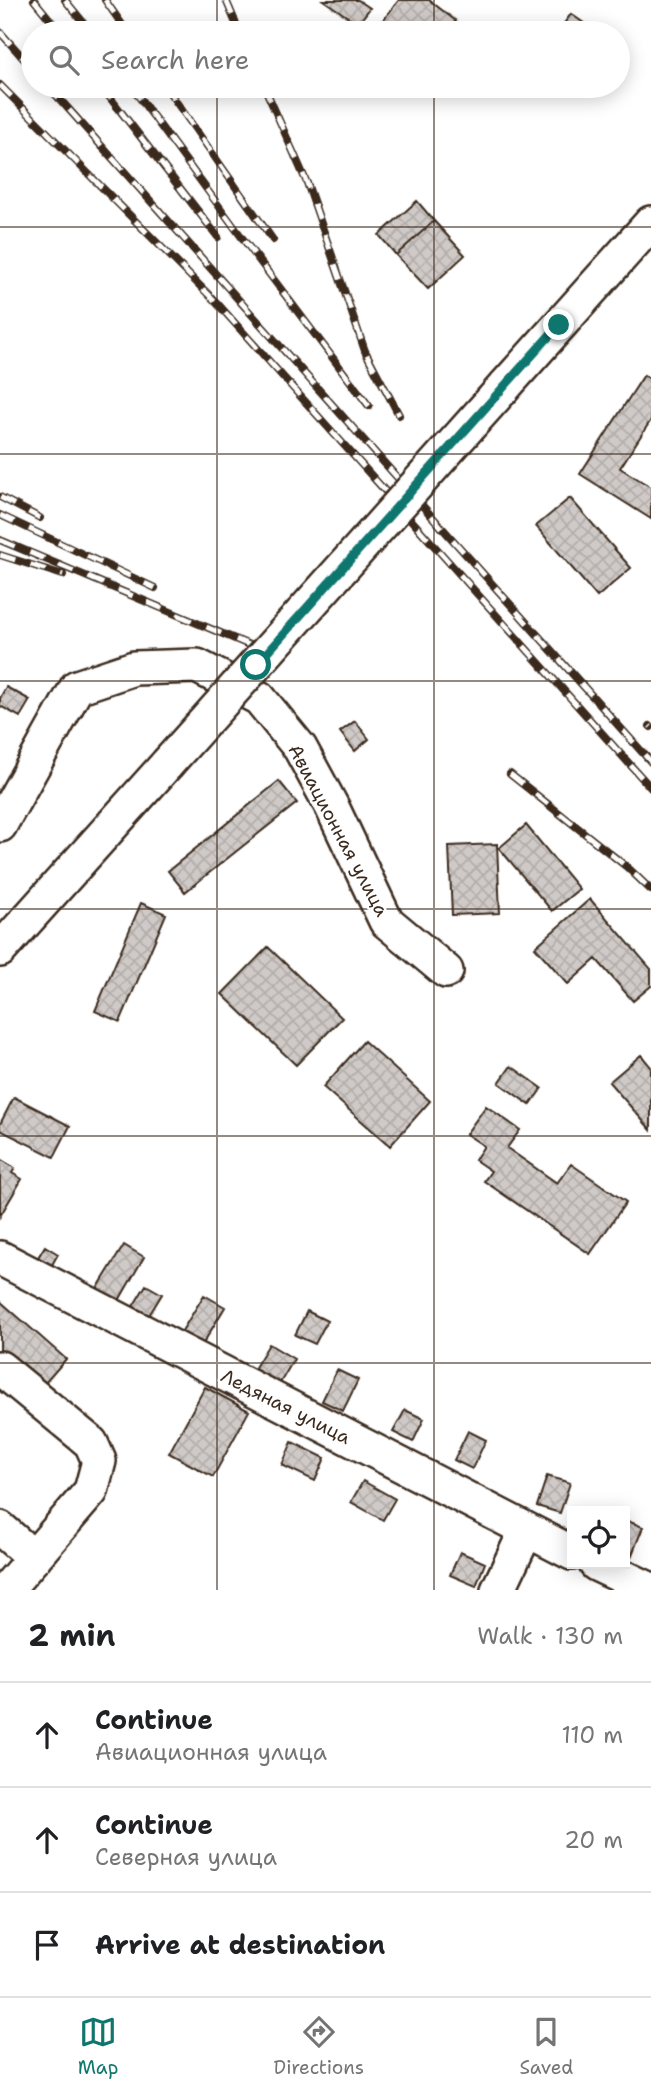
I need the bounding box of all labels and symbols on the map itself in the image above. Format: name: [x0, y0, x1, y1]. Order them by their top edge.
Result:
route end: [543, 309, 574, 340]
route start: [240, 649, 271, 680]
street label: Авиационная улица: [283, 740, 395, 921]
street label: Ледяная улица: [217, 1363, 355, 1450]

